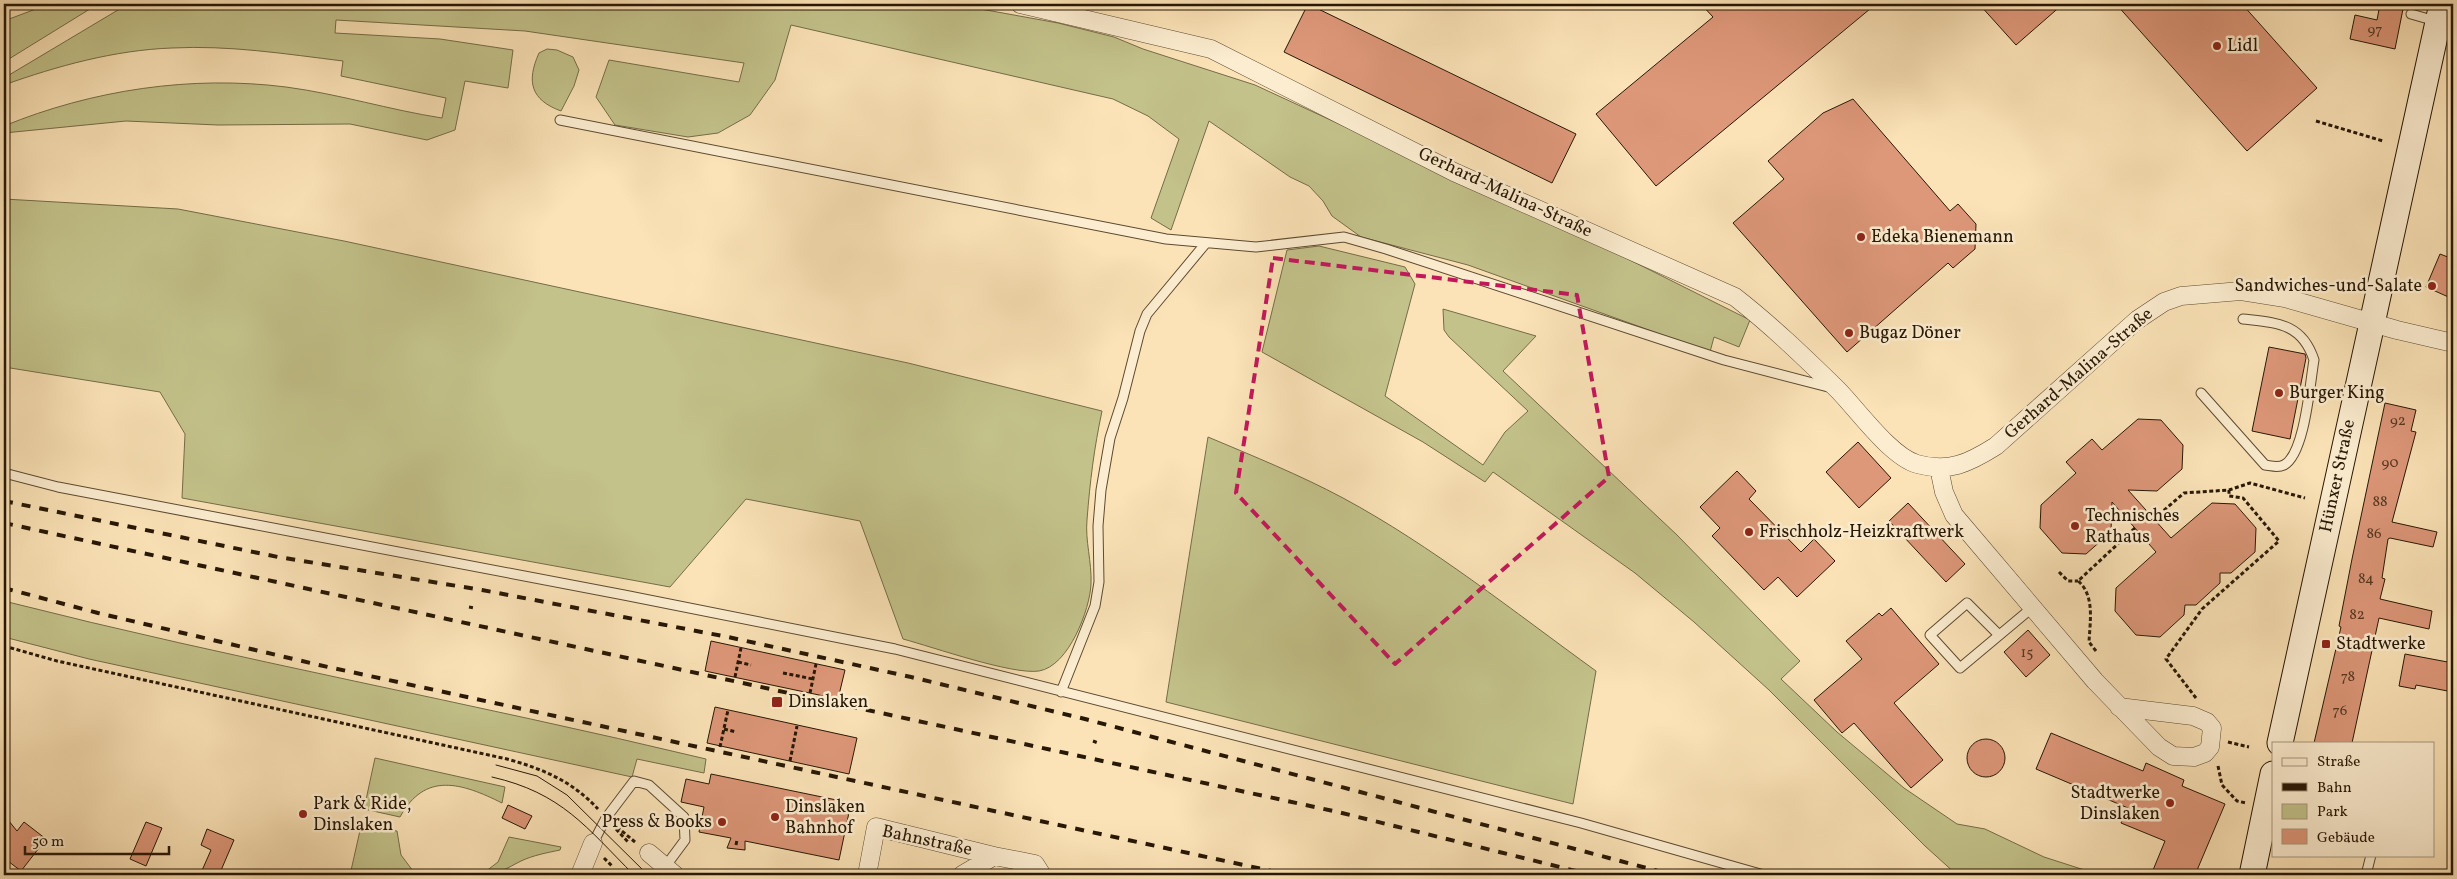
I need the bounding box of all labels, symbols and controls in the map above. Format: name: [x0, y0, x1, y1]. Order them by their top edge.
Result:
house number: 97: [2367, 20, 2383, 41]
place label: Lidl: [2227, 34, 2258, 59]
marker: Lidl: [2211, 40, 2223, 52]
street label: Gerhard-Malina-Straße: [1414, 142, 1596, 244]
place label: Edeka Bienemann: [1871, 225, 2014, 250]
marker: Edeka Bienemann: [1855, 231, 1867, 243]
place label: Sandwiches-und-Salate: [2235, 274, 2422, 299]
marker: Sandwiches-und-Salate: [2426, 280, 2438, 292]
street label: Gerhard-Malina-Straße: [1999, 302, 2159, 446]
place label: Bugaz Döner: [1859, 321, 1961, 346]
marker: Bugaz Döner: [1843, 327, 1855, 339]
place label: Burger King: [2289, 381, 2384, 406]
marker: Burger King: [2273, 387, 2285, 399]
house number: 92: [2390, 411, 2406, 432]
street label: Hünxer Straße: [2314, 417, 2362, 535]
house number: 90: [2381, 453, 2399, 474]
house number: 88: [2372, 492, 2388, 513]
place label: Technisches Rathaus: [2085, 504, 2180, 550]
place label: Frischholz-Heizkraftwerk: [1759, 520, 1964, 545]
marker: Technisches Rathaus: [2069, 520, 2081, 532]
house number: 86: [2366, 524, 2382, 545]
marker: Frischholz-Heizkraftwerk: [1743, 526, 1755, 538]
house number: 84: [2358, 569, 2374, 590]
house number: 82: [2349, 605, 2365, 626]
place label: Stadtwerke: [2336, 632, 2426, 657]
marker: Stadtwerke: [2320, 638, 2332, 650]
house number: 15: [2020, 643, 2034, 664]
house number: 78: [2341, 667, 2355, 688]
place label: Dinslaken: [788, 690, 868, 715]
marker: Dinslaken: [770, 695, 784, 709]
house number: 76: [2333, 701, 2347, 722]
legend: [2272, 742, 2434, 856]
text: Straße: [2317, 752, 2360, 773]
text: Bahn: [2317, 778, 2352, 799]
place label: Stadtwerke Dinslaken: [2070, 781, 2160, 827]
place label: Park & Ride, Dinslaken: [313, 792, 411, 838]
place label: Dinslaken Bahnhof: [785, 795, 865, 841]
marker: Stadtwerke Dinslaken: [2164, 797, 2176, 809]
text: Park: [2317, 802, 2348, 823]
marker: Park & Ride, Dinslaken: [297, 808, 309, 820]
place label: Press & Books: [602, 810, 712, 835]
marker: Dinslaken Bahnhof: [769, 811, 781, 823]
marker: Press & Books: [716, 816, 728, 828]
street label: Bahnstraße: [880, 819, 974, 863]
scale bar: [25, 824, 169, 856]
text: Gebäude: [2317, 828, 2375, 849]
text: 50 m: [32, 832, 64, 853]

